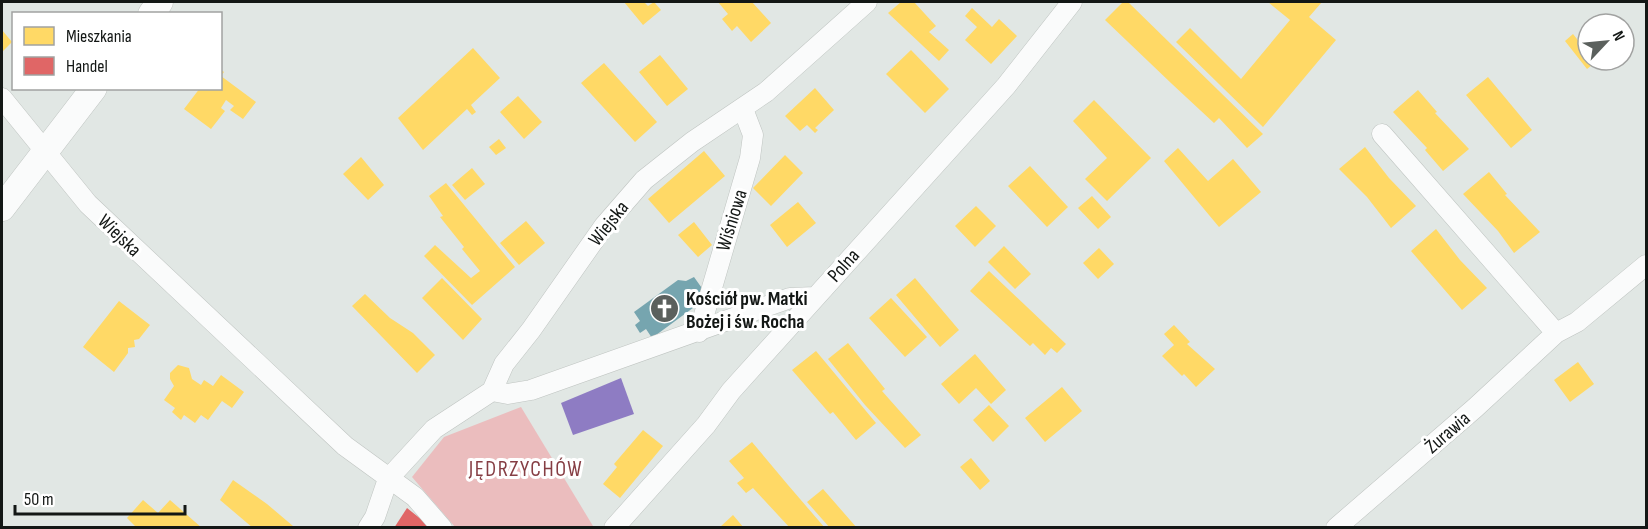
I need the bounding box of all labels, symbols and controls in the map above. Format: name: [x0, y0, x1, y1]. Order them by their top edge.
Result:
legend: [12, 12, 222, 90]
north arrow: [1576, 12, 1636, 72]
text: Mieszkania: [66, 26, 132, 47]
text: N: [1608, 28, 1629, 44]
text: Handel: [66, 56, 108, 77]
street label: Wiśniowa: [711, 187, 753, 254]
street label: Wiejska: [583, 196, 634, 251]
street label: Wiejska: [93, 209, 146, 262]
street label: Polna: [823, 244, 865, 287]
place label: Kościół pw. Matki Bożej i św. Rocha: [686, 287, 808, 334]
church icon: Kościół pw. Matki Bożej i św. Rocha: [649, 293, 681, 325]
street label: Żurawia: [1420, 407, 1475, 459]
district label: JĘDRZYCHÓW: [468, 456, 583, 483]
scale bar: [15, 478, 184, 516]
text: 50 m: [24, 489, 54, 510]

